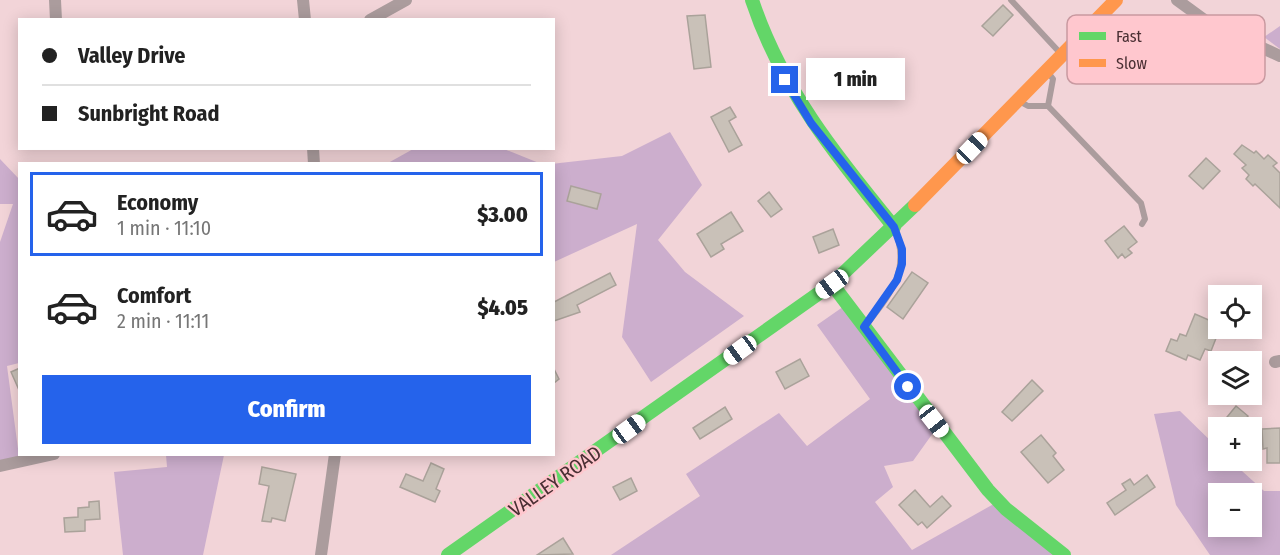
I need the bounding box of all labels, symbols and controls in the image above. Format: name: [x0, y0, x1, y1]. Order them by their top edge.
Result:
legend: [1067, 15, 1265, 84]
text: Fast: [1116, 27, 1143, 46]
text: Valley Drive: [78, 42, 185, 69]
text: Slow: [1116, 54, 1147, 73]
callout: 1 min: [806, 59, 905, 101]
route end: [771, 66, 798, 93]
text: 1 min: [834, 67, 877, 91]
text: Sunbright Road: [78, 100, 219, 127]
car: [953, 129, 991, 167]
icon: car: [45, 187, 99, 241]
text: Economy: [117, 189, 198, 216]
text: $3.00: [477, 201, 528, 228]
text: 1 min · 11:10: [117, 216, 211, 240]
car: [812, 266, 852, 302]
icon: car: [45, 280, 99, 334]
text: Comfort: [117, 282, 191, 309]
map controls: [1208, 285, 1262, 537]
button: locate: [1208, 285, 1262, 339]
text: $4.05: [477, 294, 528, 321]
text: 2 min · 11:11: [117, 309, 209, 333]
car: [720, 332, 760, 368]
button: layers: [1208, 351, 1262, 405]
route start: [894, 373, 921, 400]
button: Confirm: [42, 375, 531, 444]
car: [916, 401, 952, 441]
car: [609, 411, 649, 447]
button: +: [1208, 417, 1262, 471]
street label: VALLEY ROAD: [504, 440, 606, 522]
button: −: [1208, 483, 1262, 537]

